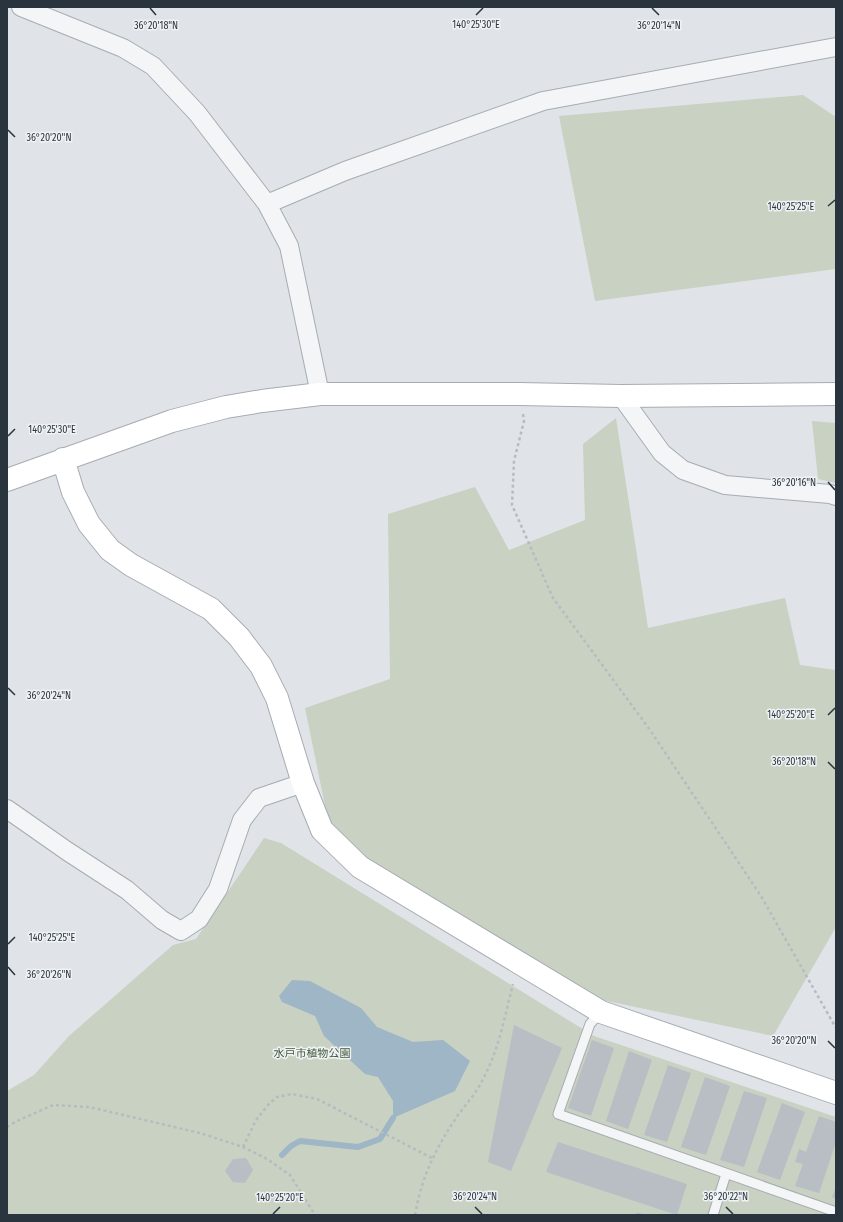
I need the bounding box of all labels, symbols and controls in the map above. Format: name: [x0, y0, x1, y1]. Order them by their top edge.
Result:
text: 140°25'30"E: [452, 19, 500, 31]
text: 36°20'18"N: [134, 20, 178, 32]
text: 36°20'14"N: [637, 20, 681, 32]
text: 36°20'20"N: [27, 132, 71, 144]
text: 140°25'25"E: [768, 201, 815, 213]
text: 140°25'30"E: [28, 424, 76, 436]
text: 36°20'16"N: [772, 477, 816, 489]
text: 36°20'24"N: [27, 690, 71, 702]
text: 140°25'20"E: [767, 709, 815, 721]
text: 36°20'18"N: [772, 756, 816, 768]
text: 140°25'25"E: [29, 932, 76, 944]
text: 36°20'26"N: [27, 969, 71, 981]
text: 36°20'20"N: [772, 1035, 816, 1047]
park label: 水戸市植物公園: [274, 1047, 351, 1060]
text: 36°20'24"N: [453, 1191, 497, 1203]
text: 36°20'22"N: [704, 1191, 748, 1203]
text: 140°25'20"E: [256, 1192, 304, 1204]

